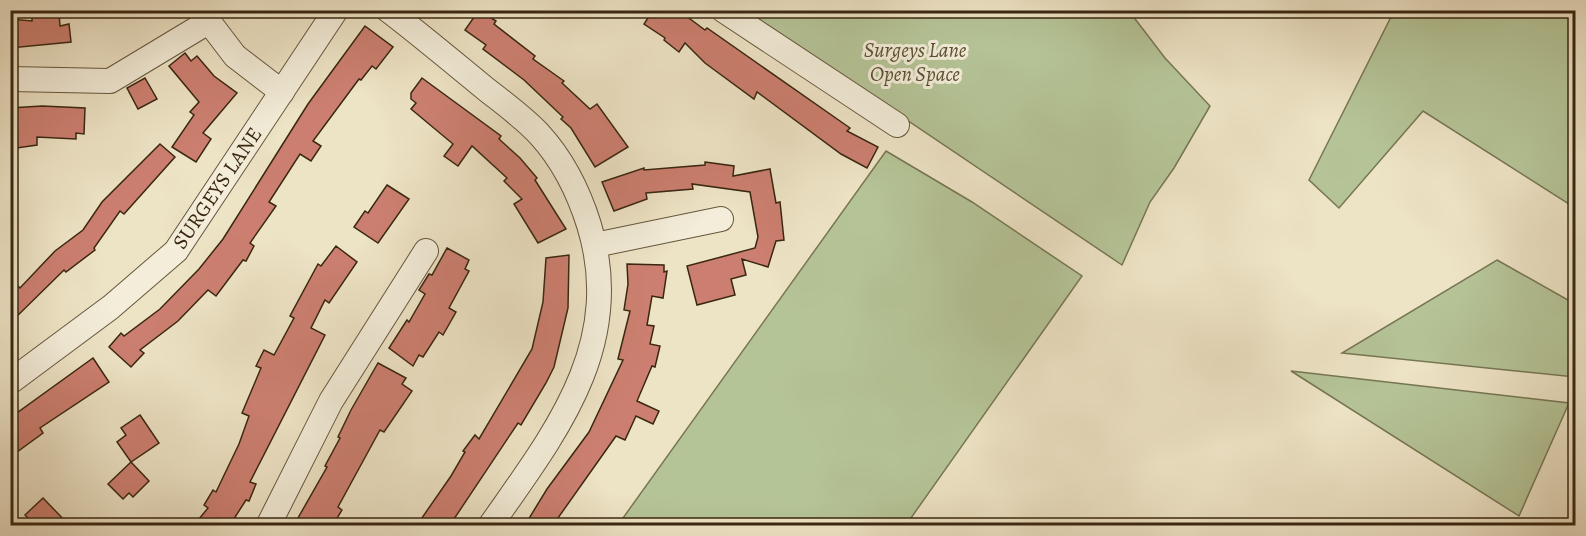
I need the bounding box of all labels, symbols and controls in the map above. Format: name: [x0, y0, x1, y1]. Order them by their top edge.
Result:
park label: Surgeys Lane Open Space: [864, 36, 967, 88]
street label: SURGEYS LANE: [166, 122, 268, 254]

